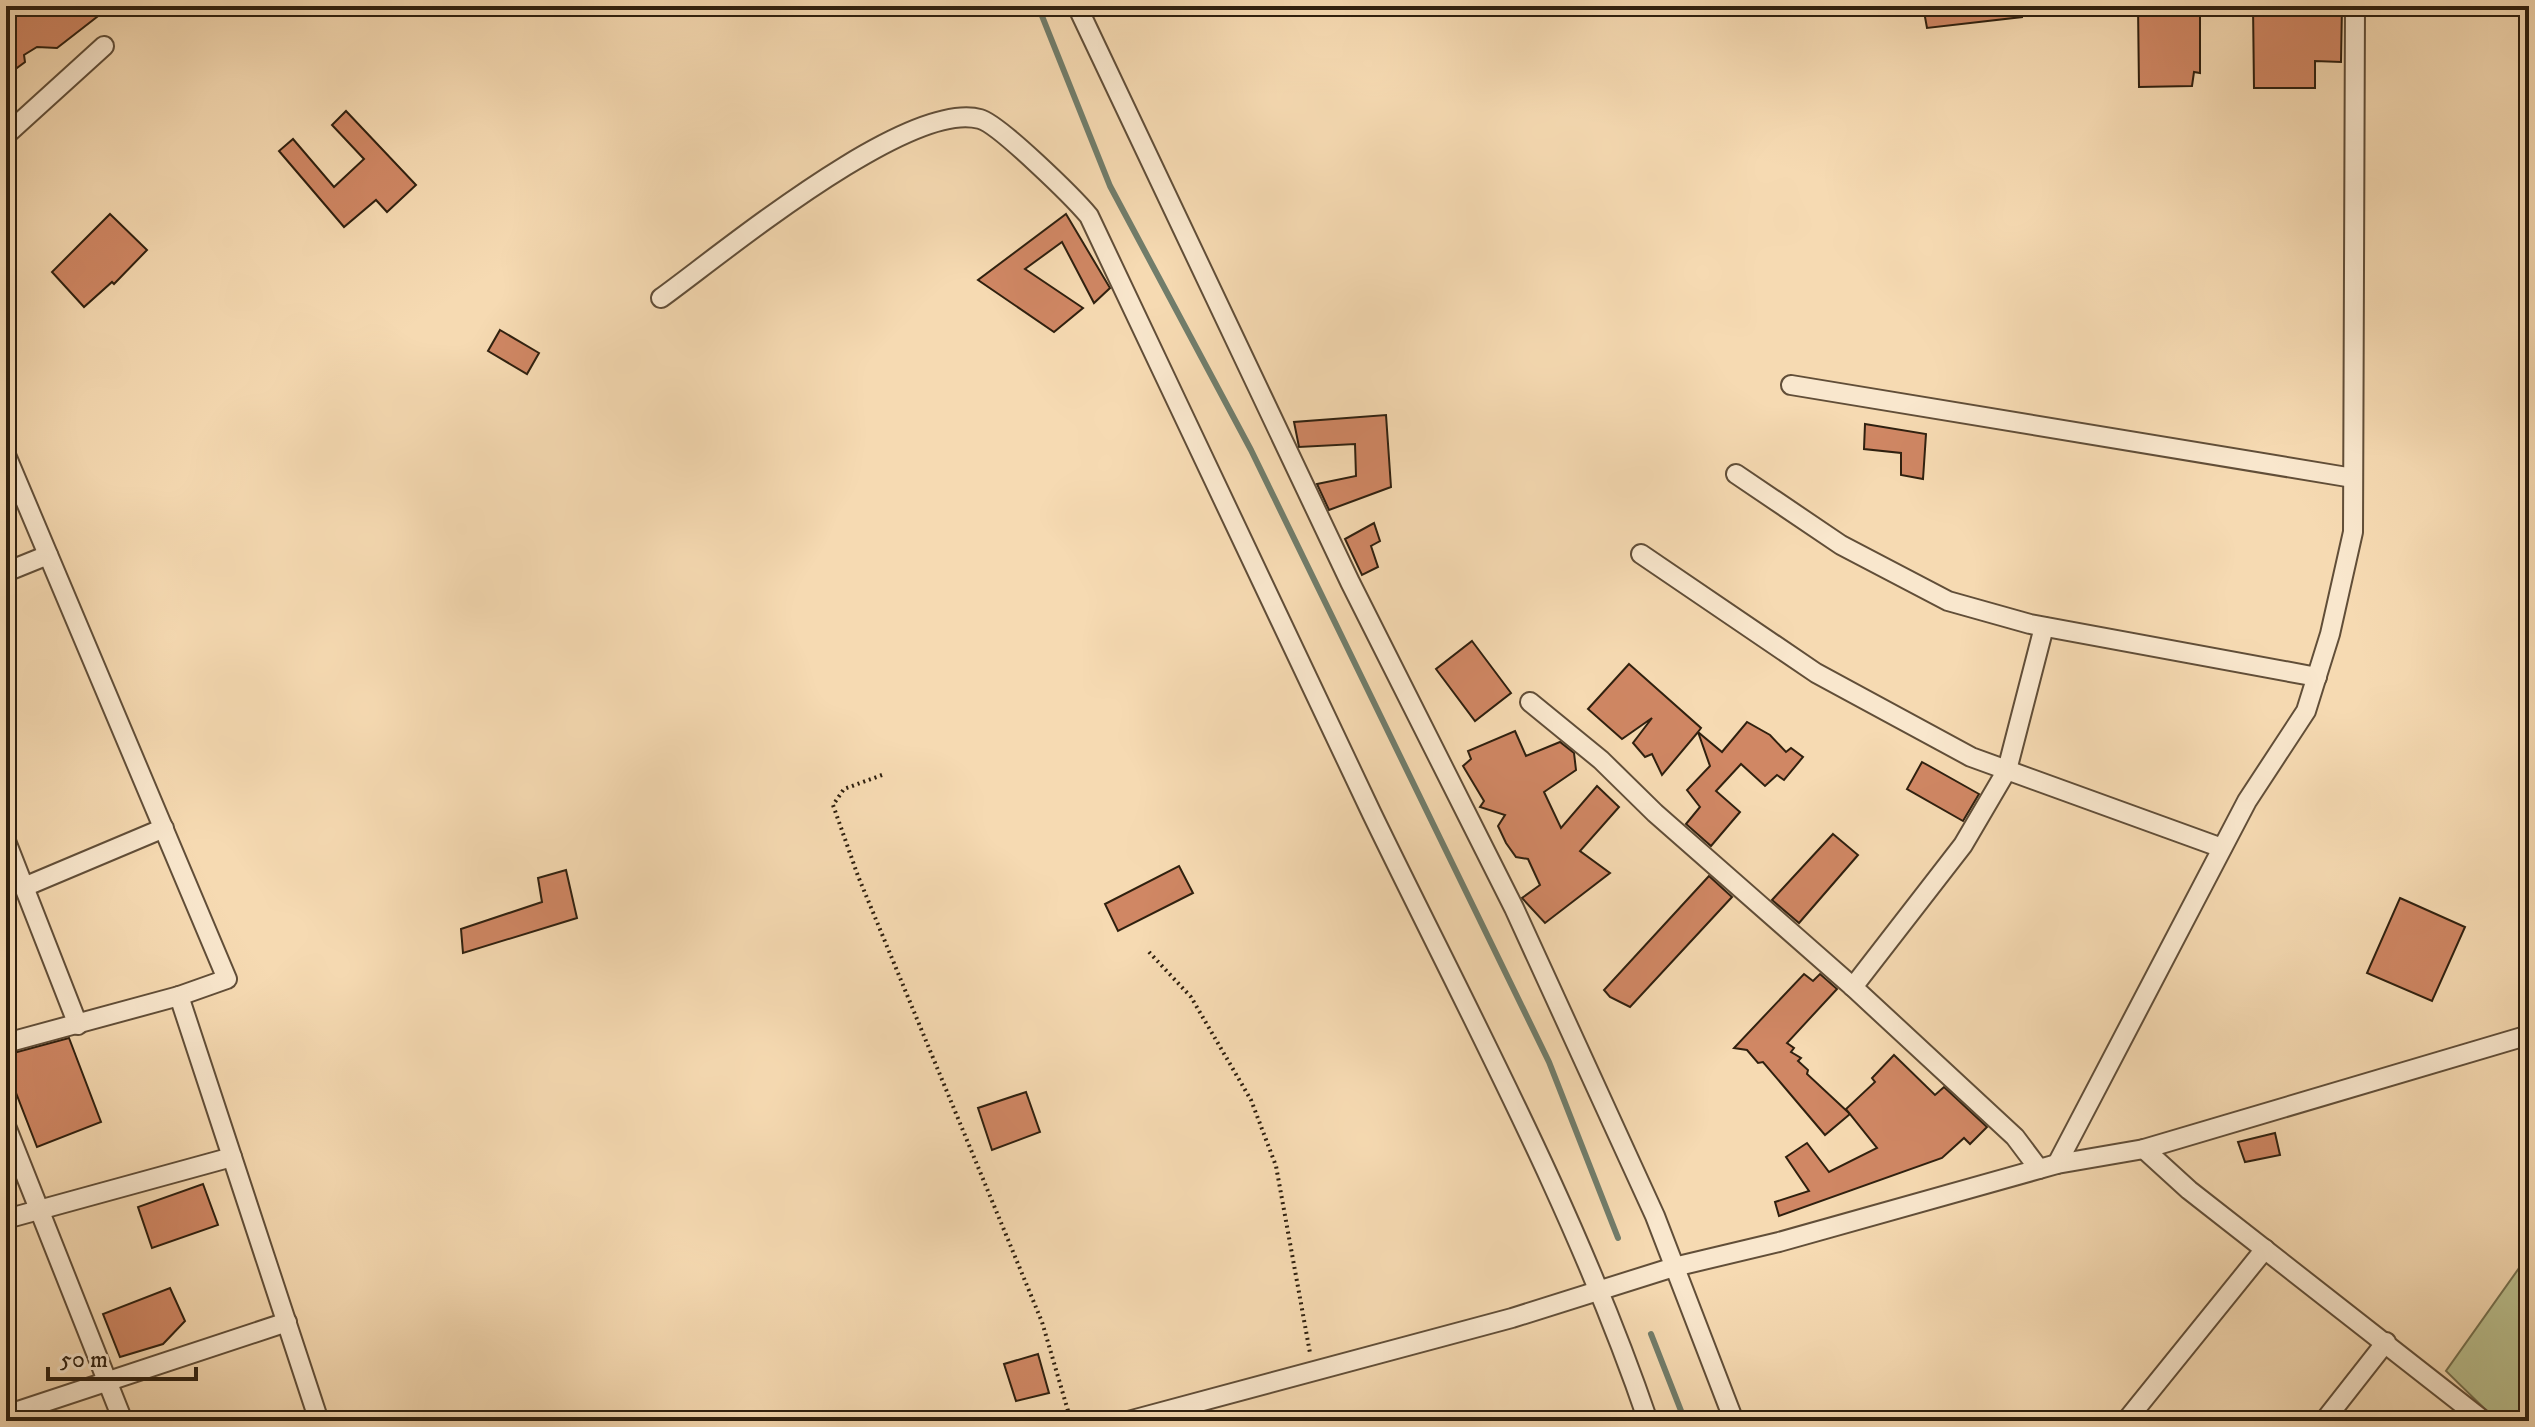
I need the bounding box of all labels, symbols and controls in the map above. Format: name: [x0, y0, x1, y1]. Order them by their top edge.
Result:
scale bar: [48, 1331, 196, 1381]
text: 50 m: [60, 1345, 108, 1375]

